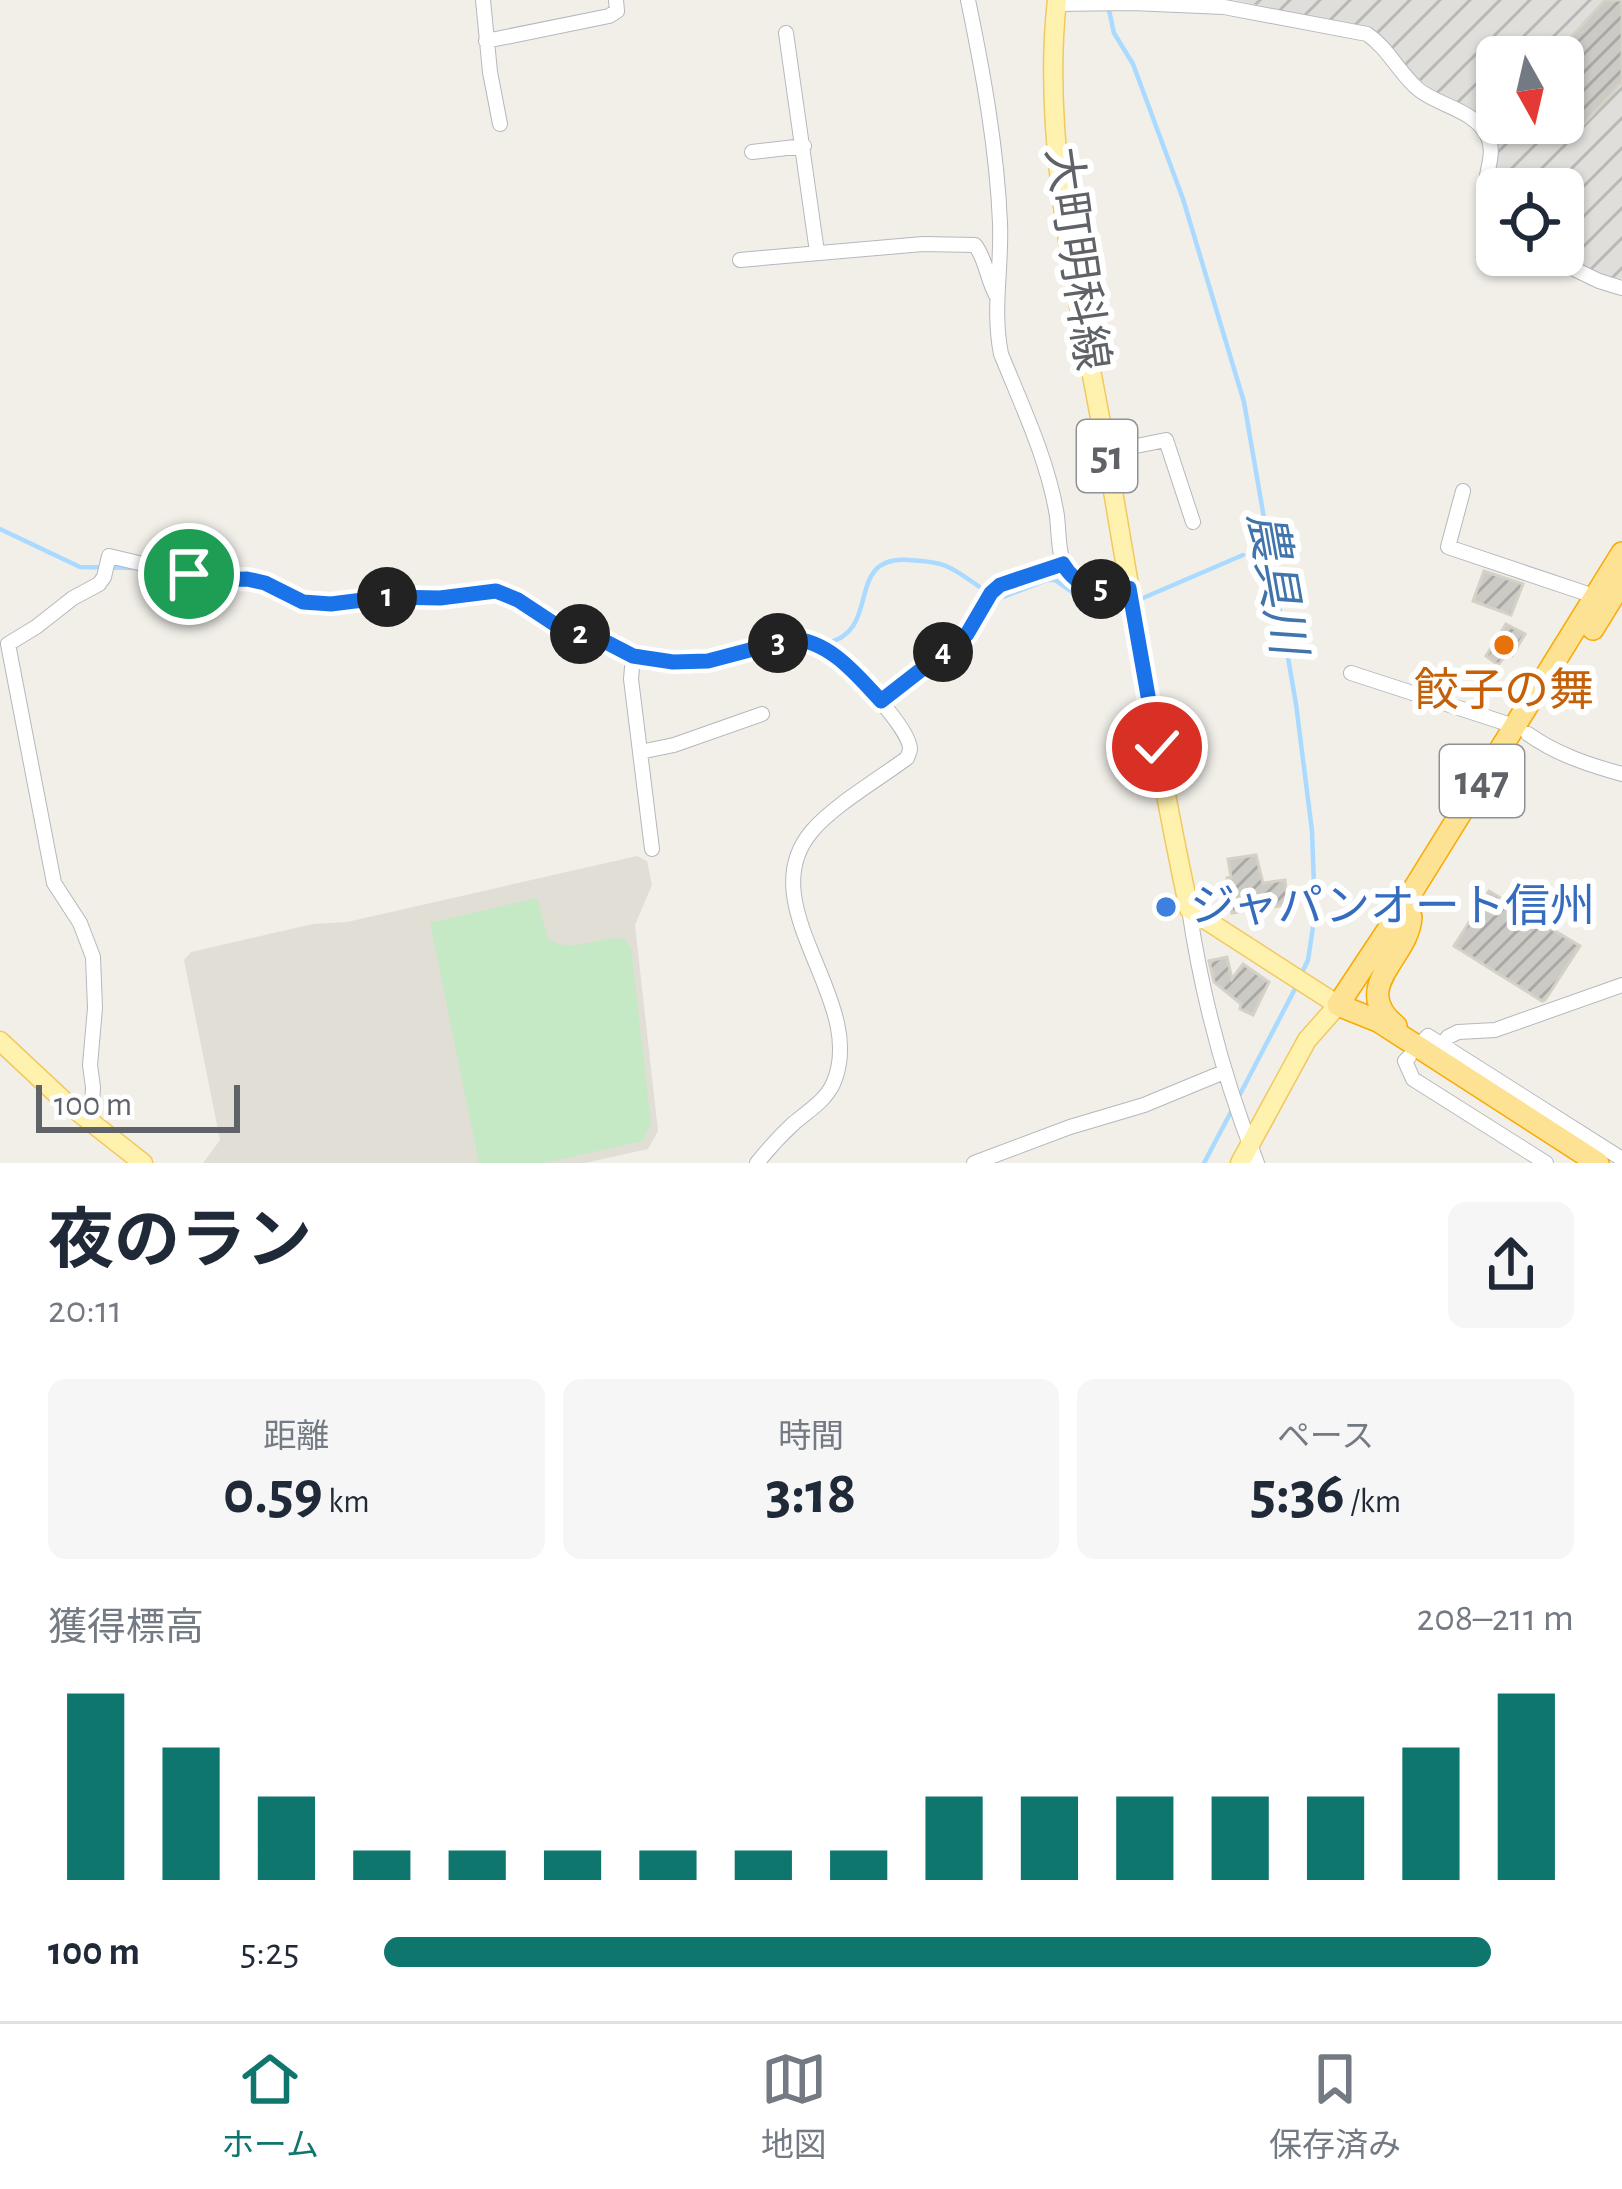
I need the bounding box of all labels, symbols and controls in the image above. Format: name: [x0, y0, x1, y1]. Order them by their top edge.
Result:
north arrow: [1476, 36, 1584, 144]
map controls: [1476, 36, 1584, 276]
street label: 大町明科線: [1038, 144, 1116, 374]
button: locate: [1476, 168, 1584, 276]
road number: 51: [1077, 420, 1137, 492]
water label: 農具川: [1239, 507, 1315, 663]
pin: [138, 523, 240, 625]
icon: arrive: [156, 541, 222, 607]
pin: 5: [1071, 559, 1131, 619]
pin: 1: [357, 567, 417, 627]
text: 5: [1094, 572, 1108, 605]
text: 1: [381, 580, 393, 613]
pin: 2: [550, 604, 610, 664]
pin: 3: [748, 613, 808, 673]
text: 2: [572, 617, 588, 650]
pin: 4: [913, 622, 973, 682]
text: 3: [771, 626, 785, 659]
marker: 餃子の舞: [1491, 632, 1517, 658]
text: 4: [935, 635, 951, 668]
place label: 餃子の舞: [1414, 667, 1594, 714]
pin: [1106, 696, 1208, 798]
icon: check: [1124, 714, 1190, 780]
road number: 147: [1440, 745, 1524, 817]
place label: ジャパンオート信州: [1190, 883, 1595, 930]
marker: ジャパンオート信州: [1153, 894, 1179, 920]
scale bar: [36, 1079, 240, 1132]
text: 100 m: [54, 1089, 132, 1122]
button: share: [1448, 1202, 1574, 1328]
text: 夜のラン: [48, 1209, 312, 1275]
text: 20:11: [48, 1291, 122, 1330]
text: 距離: [263, 1421, 329, 1454]
text: 時間: [778, 1421, 844, 1454]
text: ペース: [1277, 1421, 1374, 1454]
text: 0.59: [223, 1464, 323, 1524]
text: 3:18: [766, 1464, 856, 1524]
text: 5:36: [1250, 1464, 1345, 1524]
text: km: [323, 1486, 370, 1519]
text: /km: [1345, 1486, 1401, 1519]
text: 208–211 m: [1416, 1599, 1574, 1638]
text: 獲得標高: [48, 1609, 204, 1648]
text: 100 m: [48, 1933, 140, 1972]
text: 5:25: [240, 1933, 299, 1972]
tab: ホーム: [221, 2046, 319, 2167]
tab: 地図: [761, 2046, 827, 2167]
tab: 保存済み: [1269, 2046, 1401, 2167]

